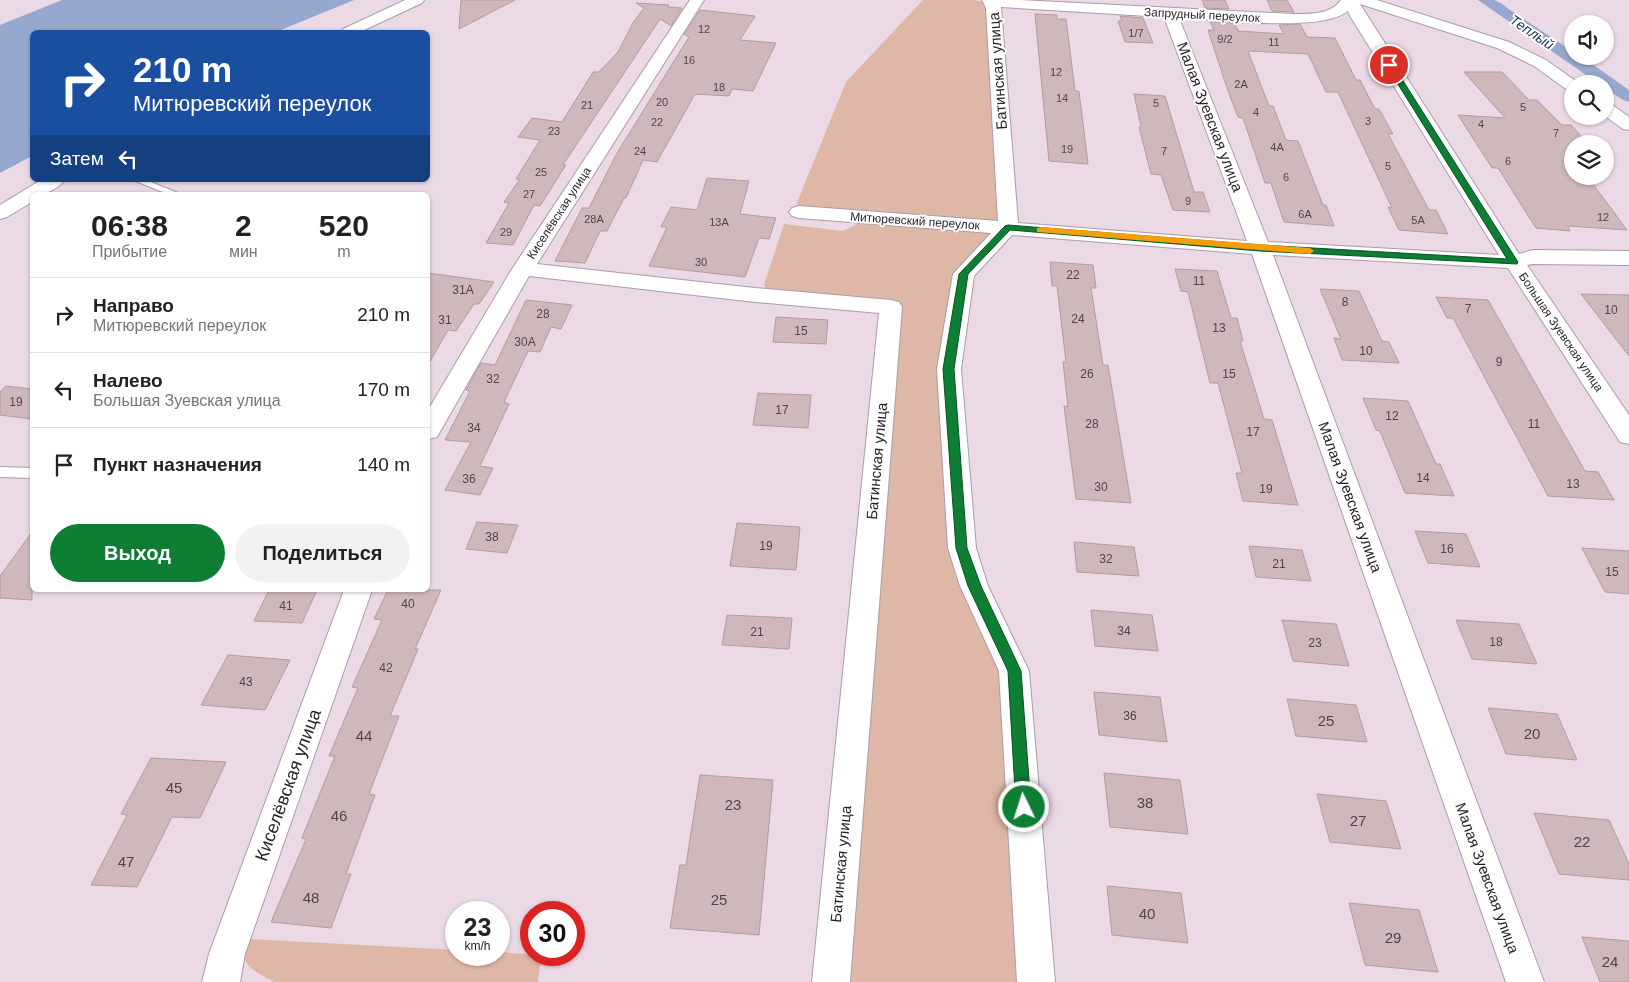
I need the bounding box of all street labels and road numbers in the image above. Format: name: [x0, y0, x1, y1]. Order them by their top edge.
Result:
street label: Запрудный переулок: [1144, 5, 1261, 25]
street label: Батинская улица: [985, 11, 1010, 130]
street label: Малая Зуевская улица: [1174, 39, 1247, 195]
street label: Киселёвская улица: [524, 164, 594, 262]
street label: Митюревский переулок: [850, 209, 981, 233]
street label: Большая Зуевская улица: [1516, 270, 1606, 395]
street label: Батинская улица: [863, 401, 890, 520]
street label: Малая Зуевская улица: [1315, 419, 1386, 575]
street label: Киселёвская улица: [251, 705, 325, 864]
street label: Малая Зуевская улица: [1452, 800, 1523, 956]
street label: Батинская улица: [827, 804, 854, 923]

